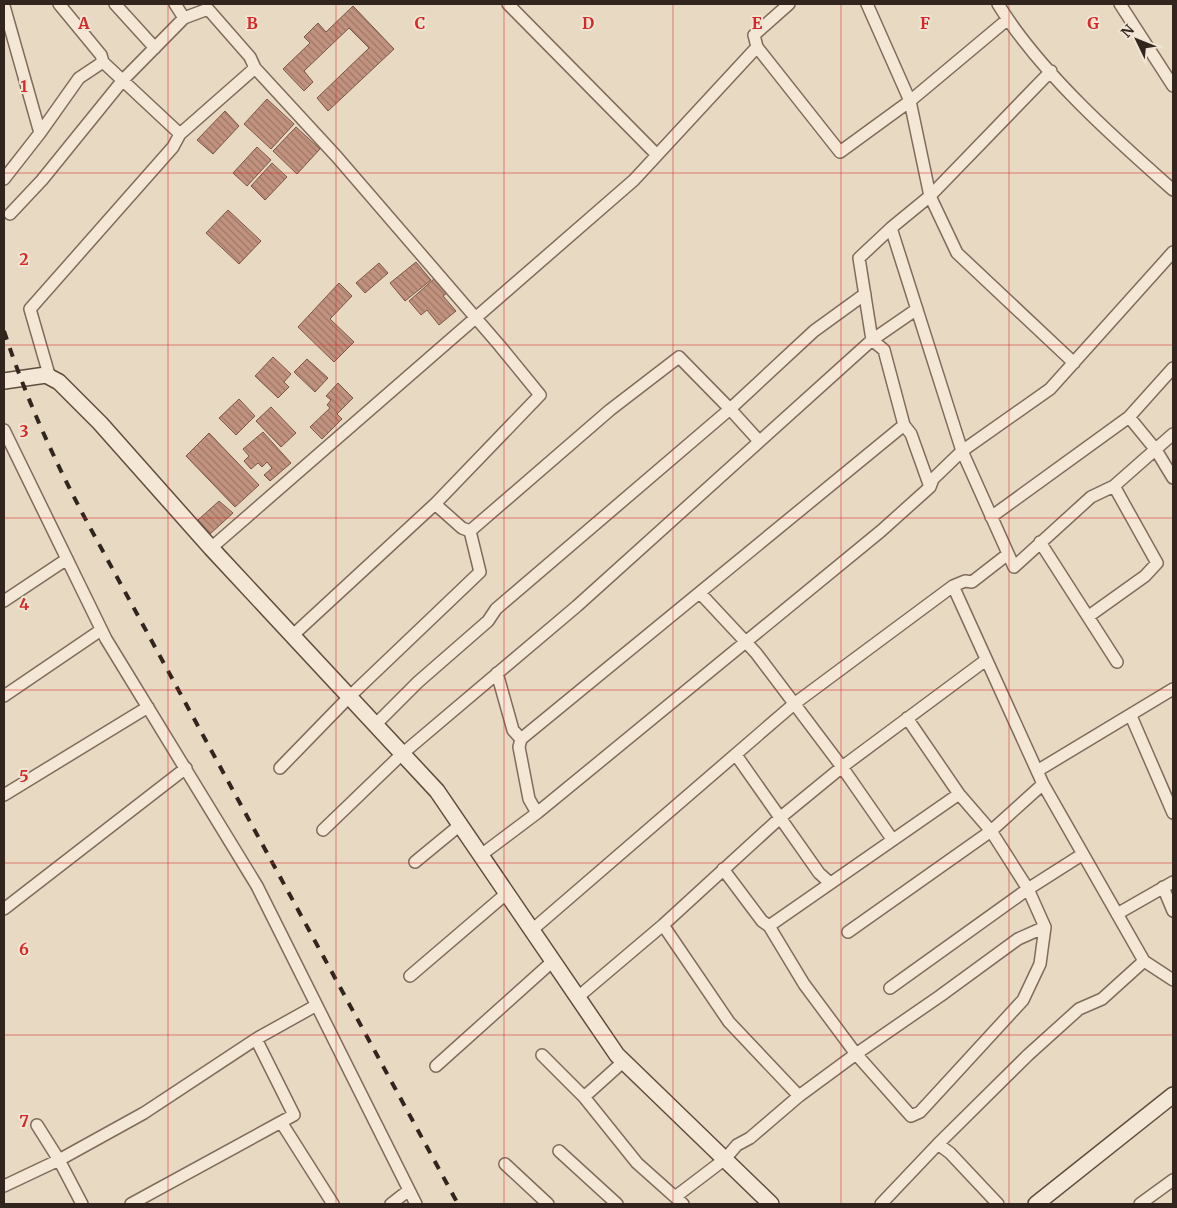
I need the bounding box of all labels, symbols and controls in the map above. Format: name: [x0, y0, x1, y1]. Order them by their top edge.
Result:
text: A: [77, 13, 90, 33]
text: B: [246, 13, 258, 33]
text: C: [415, 13, 425, 33]
text: D: [582, 13, 594, 33]
text: E: [752, 13, 763, 33]
text: F: [920, 13, 930, 33]
text: G: [1087, 13, 1099, 33]
north arrow: [1112, 15, 1162, 65]
text: N: [1117, 21, 1138, 41]
text: 1: [20, 76, 28, 96]
text: 2: [19, 249, 29, 269]
text: 3: [19, 421, 29, 441]
text: 4: [19, 594, 29, 614]
text: 5: [19, 766, 29, 786]
text: 6: [19, 939, 29, 959]
text: 7: [19, 1111, 29, 1131]

